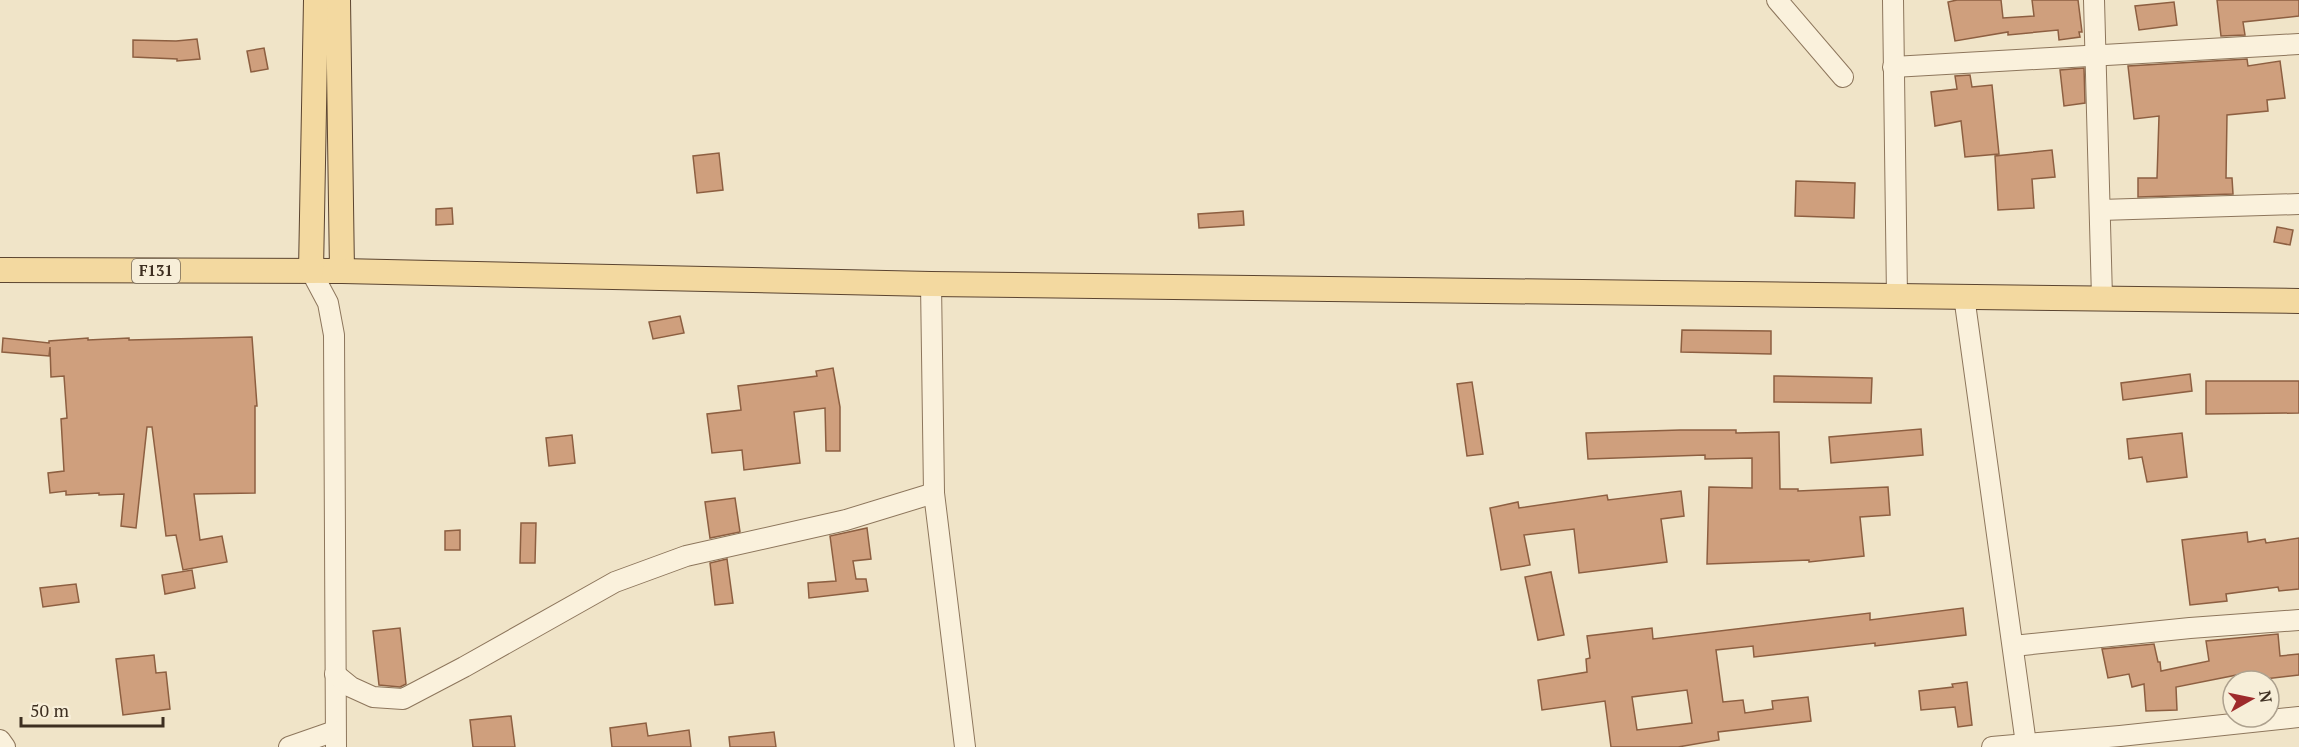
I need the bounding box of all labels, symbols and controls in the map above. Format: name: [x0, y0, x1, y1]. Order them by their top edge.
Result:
road number: F131: [132, 259, 180, 283]
north arrow: [2221, 669, 2281, 729]
text: N: [2254, 689, 2278, 704]
scale bar: [21, 690, 164, 728]
text: 50 m: [30, 698, 70, 722]

